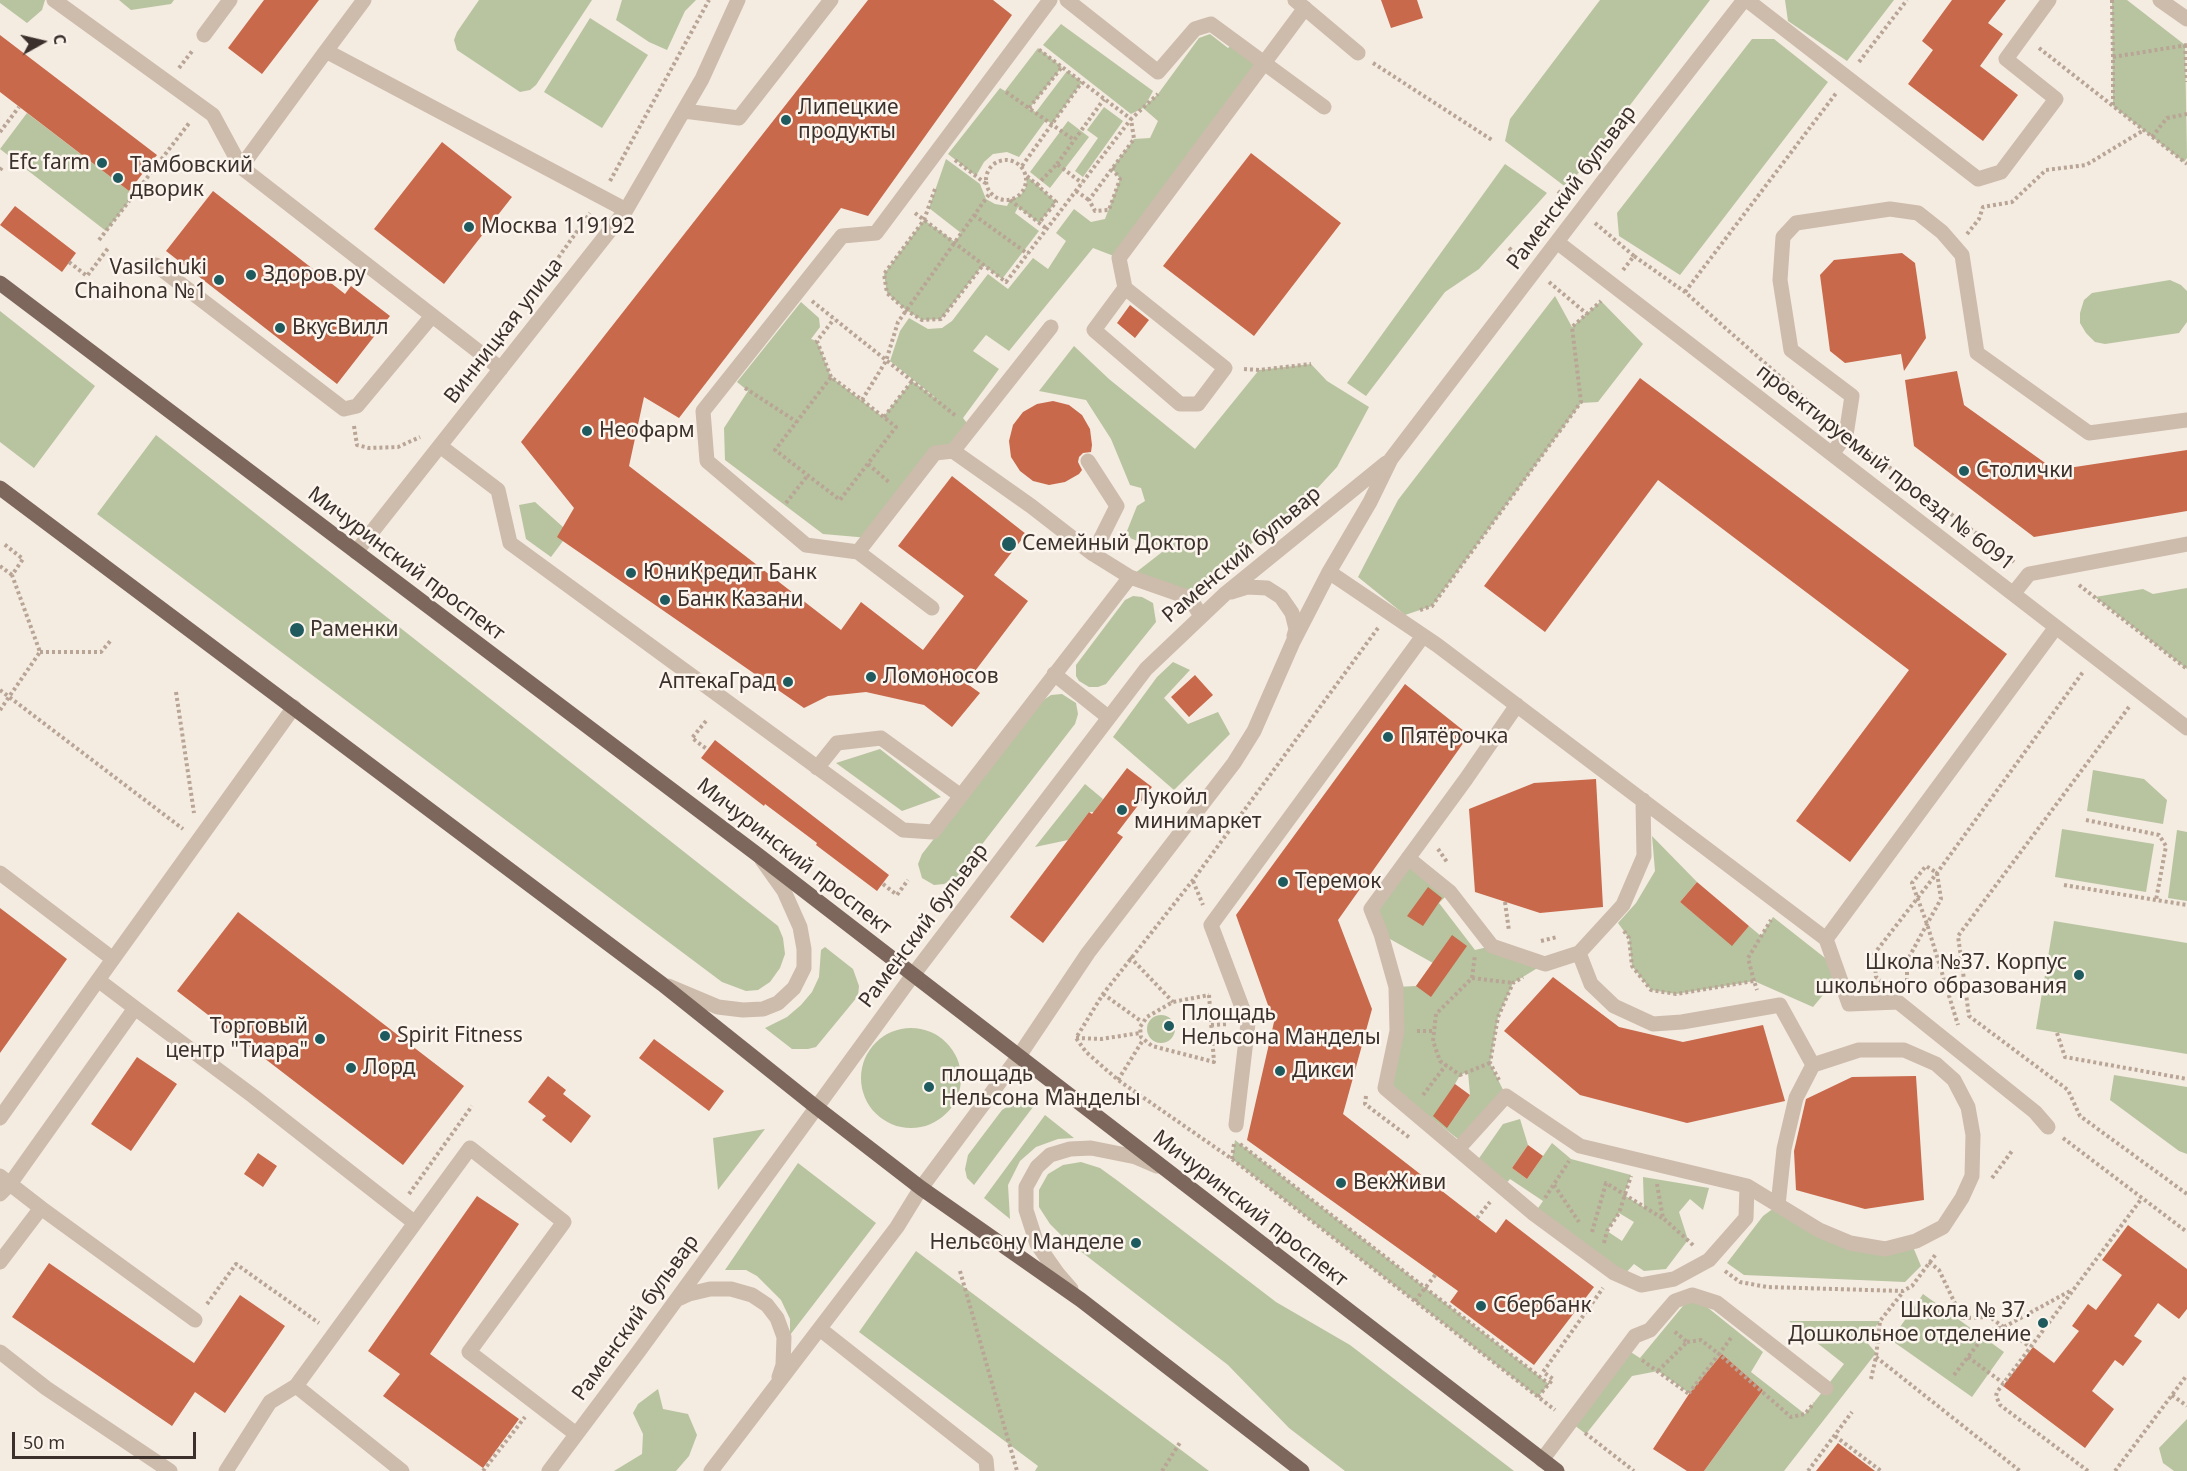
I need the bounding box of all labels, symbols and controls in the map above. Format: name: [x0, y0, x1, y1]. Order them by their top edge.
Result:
north arrow: [12, 12, 72, 72]
text: С: [48, 33, 71, 46]
place label: Липецкие продукты: [798, 95, 899, 145]
street label: Раменский бульвар: [1502, 101, 1642, 275]
marker: Липецкие продукты: [779, 113, 793, 127]
place label: Efc farm: [8, 150, 90, 176]
place label: Тамбовский дворик: [130, 153, 253, 203]
marker: Efc farm: [95, 156, 109, 170]
marker: Тамбовский дворик: [111, 171, 125, 185]
place label: Москва 119192: [481, 214, 635, 240]
marker: Москва 119192: [462, 220, 476, 234]
street label: Винницкая улица: [439, 253, 569, 409]
place label: Vasilchuki Chaihona №1: [74, 255, 207, 305]
place label: Здоров.ру: [263, 262, 366, 288]
marker: Здоров.ру: [244, 268, 258, 282]
marker: Vasilchuki Chaihona №1: [212, 273, 226, 287]
place label: ВкусВилл: [292, 315, 389, 341]
marker: ВкусВилл: [273, 321, 287, 335]
street label: проектируемый проезд № 6091: [1751, 359, 2019, 577]
place label: Неофарм: [599, 418, 695, 444]
marker: Неофарм: [580, 424, 594, 438]
place label: Столички: [1976, 458, 2073, 484]
marker: Столички: [1957, 464, 1971, 478]
street label: Раменский бульвар: [1158, 481, 1326, 629]
street label: Мичуринский проспект: [302, 482, 510, 646]
place label: Семейный Доктор: [1022, 531, 1209, 557]
marker: Семейный Доктор: [1000, 535, 1018, 553]
place label: ЮниКредит Банк: [643, 560, 817, 586]
marker: ЮниКредит Банк: [624, 566, 638, 580]
place label: Банк Казани: [677, 587, 804, 613]
marker: Банк Казани: [658, 593, 672, 607]
place label: Раменки: [310, 617, 399, 643]
marker: Раменки: [288, 621, 306, 639]
place label: Ломоносов: [883, 664, 999, 690]
place label: АптекаГрад: [659, 669, 776, 695]
marker: Ломоносов: [864, 670, 878, 684]
marker: АптекаГрад: [781, 675, 795, 689]
place label: Пятёрочка: [1400, 724, 1508, 750]
marker: Пятёрочка: [1381, 730, 1395, 744]
street label: Мичуринский проспект: [692, 773, 896, 941]
place label: Лукойл минимаркет: [1134, 785, 1262, 835]
marker: Лукойл минимаркет: [1115, 803, 1129, 817]
street label: Раменский бульвар: [854, 839, 994, 1013]
place label: Теремок: [1295, 869, 1381, 895]
marker: Теремок: [1276, 875, 1290, 889]
place label: Школа №37. Корпус школьного образования: [1815, 950, 2067, 1000]
marker: Школа №37. Корпус школьного образования: [2072, 968, 2086, 982]
place label: Площадь Нельсона Манделы: [1181, 1001, 1381, 1051]
place label: Торговый центр "Тиара": [165, 1014, 308, 1064]
marker: Площадь Нельсона Манделы: [1162, 1019, 1176, 1033]
place label: Spirit Fitness: [397, 1023, 523, 1049]
marker: Spirit Fitness: [378, 1029, 392, 1043]
marker: Торговый центр "Тиара": [313, 1032, 327, 1046]
place label: Лорд: [363, 1055, 415, 1081]
place label: Дикси: [1292, 1058, 1354, 1084]
marker: Лорд: [344, 1061, 358, 1075]
place label: площадь Нельсона Манделы: [941, 1062, 1141, 1112]
marker: Дикси: [1273, 1064, 1287, 1078]
marker: площадь Нельсона Манделы: [922, 1080, 936, 1094]
street label: Мичуринский проспект: [1148, 1125, 1352, 1293]
place label: ВекЖиви: [1353, 1170, 1446, 1196]
marker: ВекЖиви: [1334, 1176, 1348, 1190]
street label: Раменский бульвар: [567, 1230, 705, 1406]
place label: Нельсону Манделе: [930, 1230, 1124, 1256]
marker: Нельсону Манделе: [1129, 1236, 1143, 1250]
place label: Сбербанк: [1493, 1293, 1592, 1319]
place label: Школа № 37. Дошкольное отделение: [1788, 1298, 2031, 1348]
marker: Сбербанк: [1474, 1299, 1488, 1313]
marker: Школа № 37. Дошкольное отделение: [2036, 1316, 2050, 1330]
scale bar: [15, 1420, 200, 1458]
text: 50 m: [23, 1430, 65, 1454]

